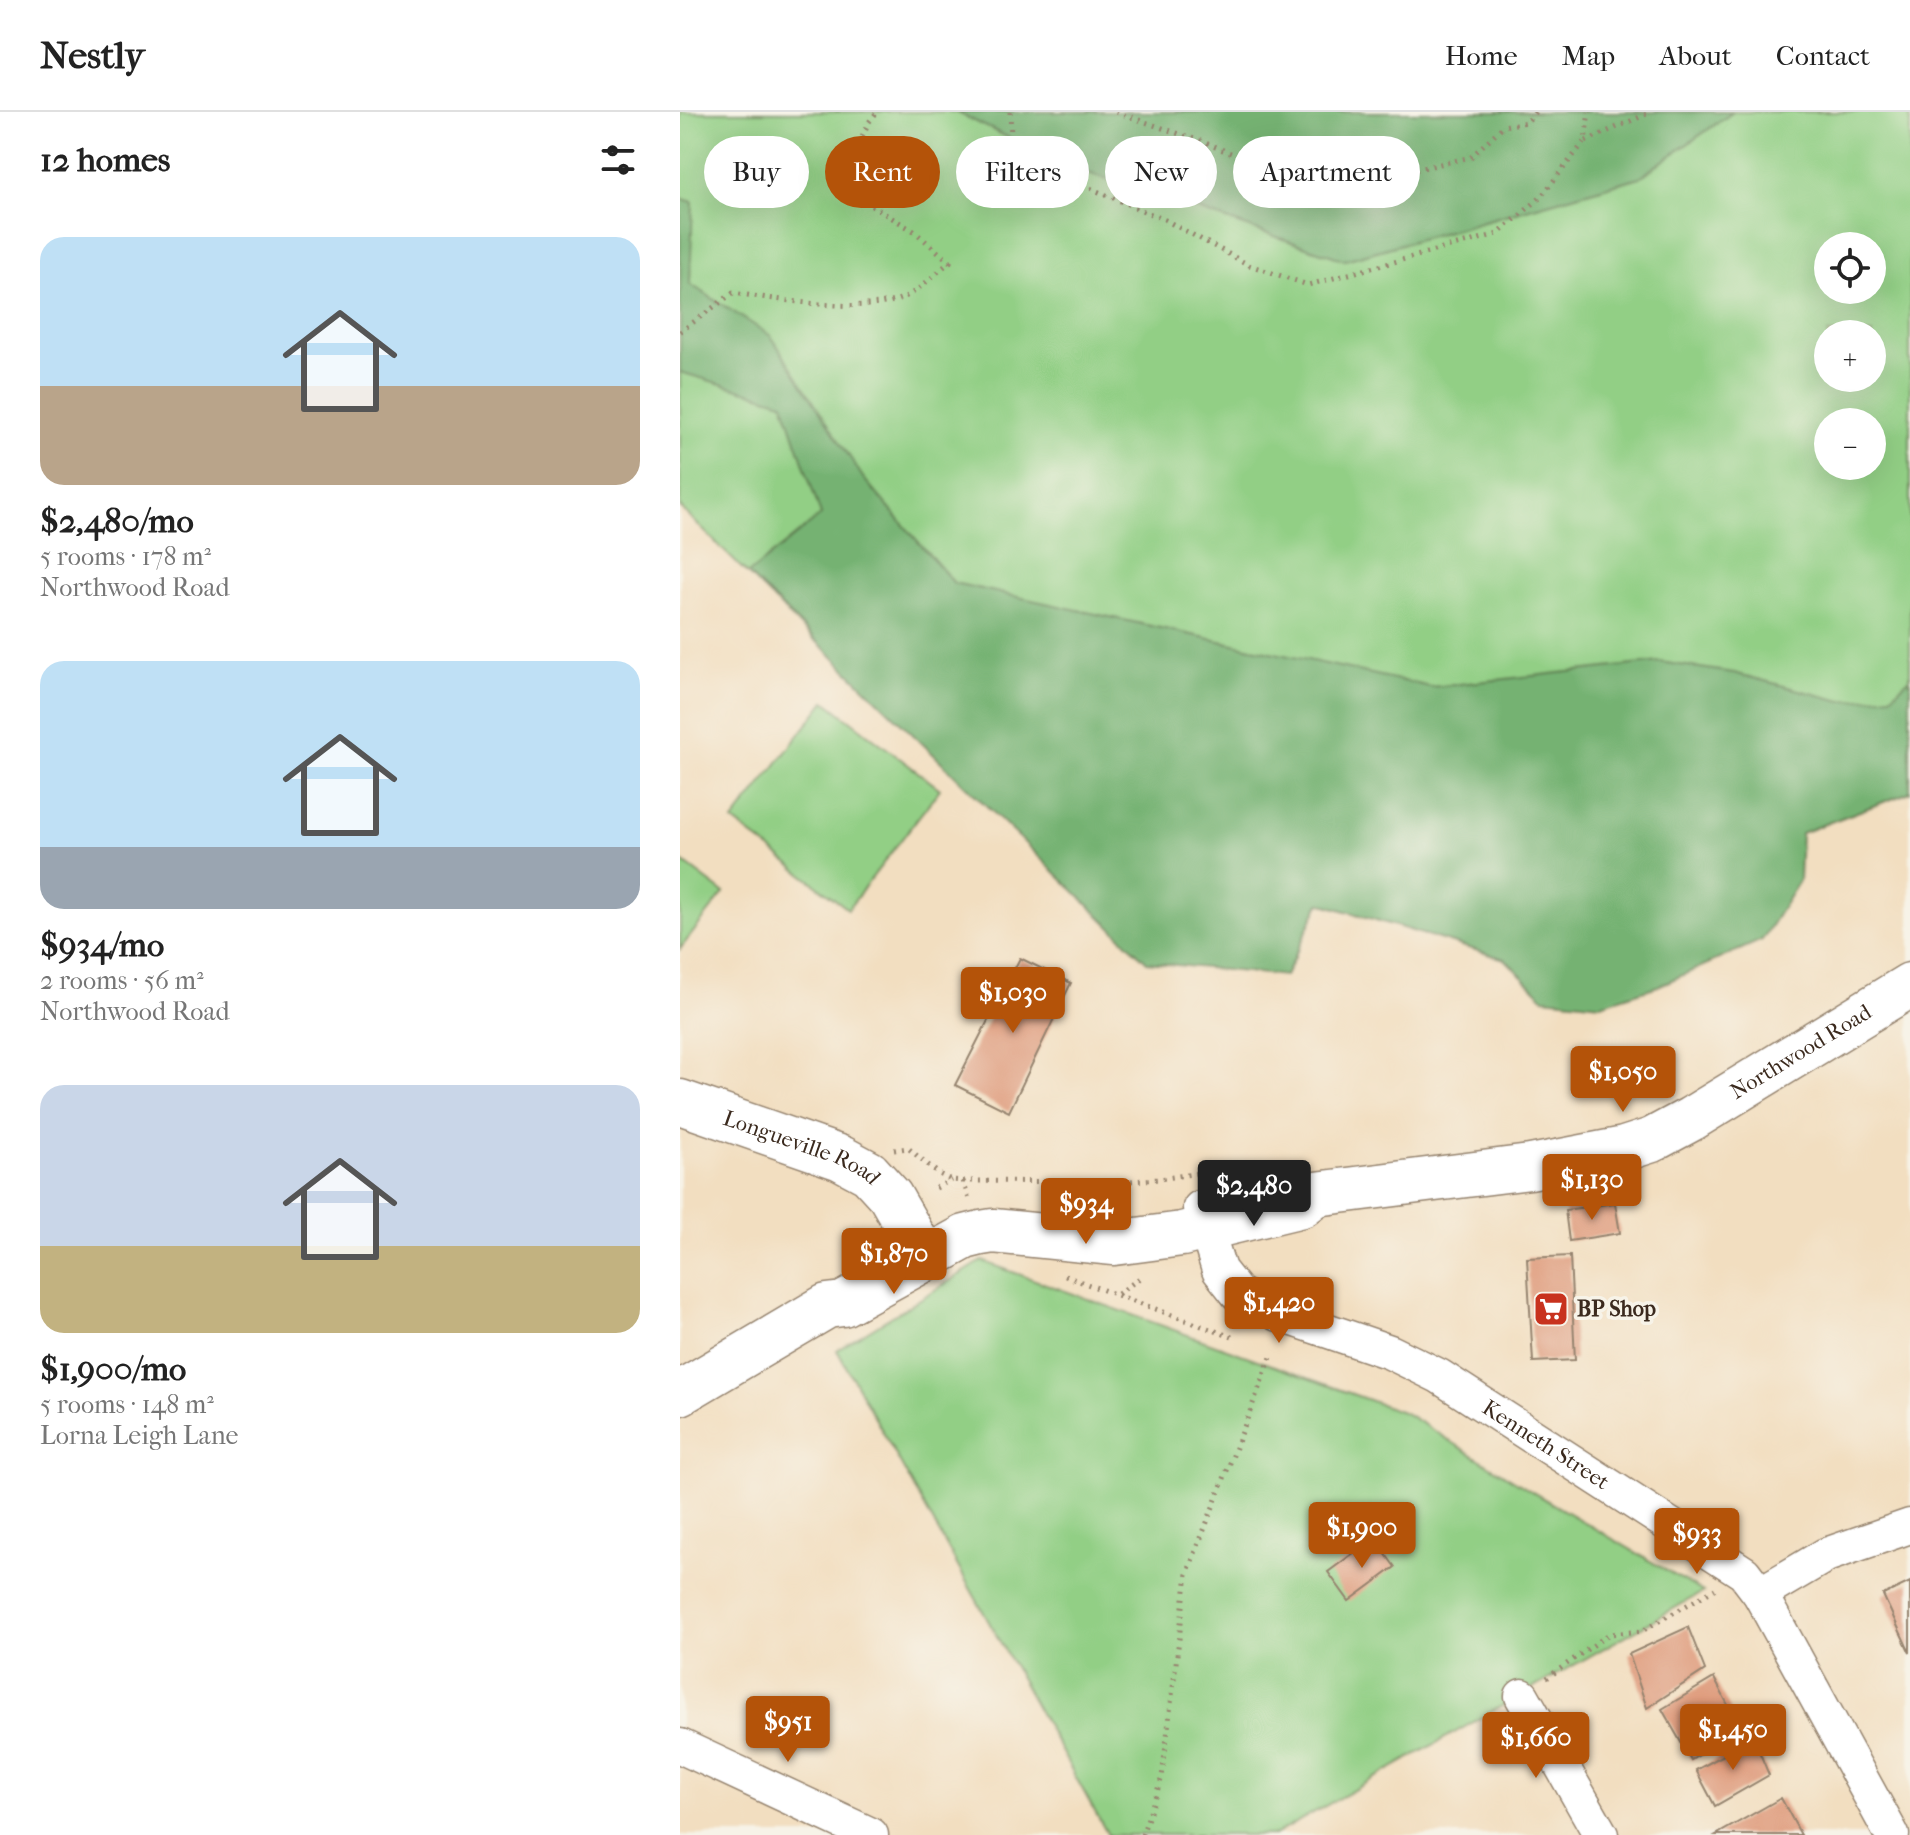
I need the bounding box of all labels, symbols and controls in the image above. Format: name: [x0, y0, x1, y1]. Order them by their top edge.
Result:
text: Nestly: [40, 33, 145, 78]
text: Home: [1445, 39, 1518, 72]
text: Map: [1562, 39, 1615, 72]
text: About: [1659, 39, 1732, 72]
text: Contact: [1776, 39, 1870, 72]
chip: Buy: [704, 136, 809, 208]
chip: Rent: [825, 136, 940, 208]
chip: Filters: [956, 136, 1089, 208]
chip: New: [1105, 136, 1217, 208]
chip: Apartment: [1233, 136, 1420, 208]
icon: filters: [596, 138, 640, 182]
text: 12 homes: [40, 140, 170, 180]
map controls: [1814, 232, 1886, 480]
button: locate: [1814, 232, 1886, 304]
icon: home: [268, 289, 412, 433]
button: +: [1814, 320, 1886, 392]
button: −: [1814, 408, 1886, 480]
text: $2,480/mo: [40, 501, 194, 541]
text: 5 rooms · 178 m²: [40, 541, 211, 572]
text: Northwood Road: [40, 572, 230, 603]
icon: home: [268, 713, 412, 857]
text: $934/mo: [40, 925, 164, 965]
text: 2 rooms · 56 m²: [40, 965, 204, 996]
pin: $1,030: [948, 967, 1078, 1035]
text: $1,030: [979, 977, 1047, 1008]
text: Northwood Road: [40, 996, 230, 1027]
street label: Northwood Road: [1725, 998, 1877, 1105]
pin: $1,050: [1558, 1046, 1688, 1114]
text: $1,050: [1589, 1056, 1657, 1087]
street label: Longueville Road: [720, 1105, 887, 1191]
icon: home: [268, 1137, 412, 1281]
pin: $1,130: [1527, 1154, 1657, 1222]
pin: $2,480: [1189, 1160, 1319, 1228]
text: $1,130: [1560, 1164, 1624, 1195]
text: $2,480: [1216, 1170, 1292, 1201]
pin: $934: [1039, 1178, 1133, 1246]
text: $934: [1059, 1188, 1113, 1219]
pin: $1,870: [829, 1228, 959, 1296]
text: $1,870: [860, 1238, 928, 1269]
pin: $1,420: [1214, 1277, 1344, 1345]
text: $1,420: [1243, 1287, 1315, 1318]
supermarket icon: BP Shop: [1532, 1290, 1570, 1328]
place label: BP Shop: [1577, 1296, 1656, 1322]
text: $1,900/mo: [40, 1349, 186, 1389]
text: 5 rooms · 148 m²: [40, 1389, 214, 1420]
street label: Kenneth Street: [1477, 1394, 1614, 1496]
text: Lorna Leigh Lane: [40, 1420, 238, 1451]
pin: $1,900: [1297, 1502, 1427, 1570]
pin: $933: [1650, 1508, 1744, 1576]
text: $1,900: [1327, 1512, 1397, 1543]
text: $933: [1672, 1518, 1722, 1549]
pin: $951: [741, 1696, 835, 1764]
pin: $1,450: [1668, 1704, 1798, 1772]
text: $951: [764, 1706, 812, 1737]
pin: $1,660: [1471, 1712, 1601, 1780]
text: $1,450: [1698, 1714, 1768, 1745]
text: $1,660: [1500, 1722, 1572, 1753]

